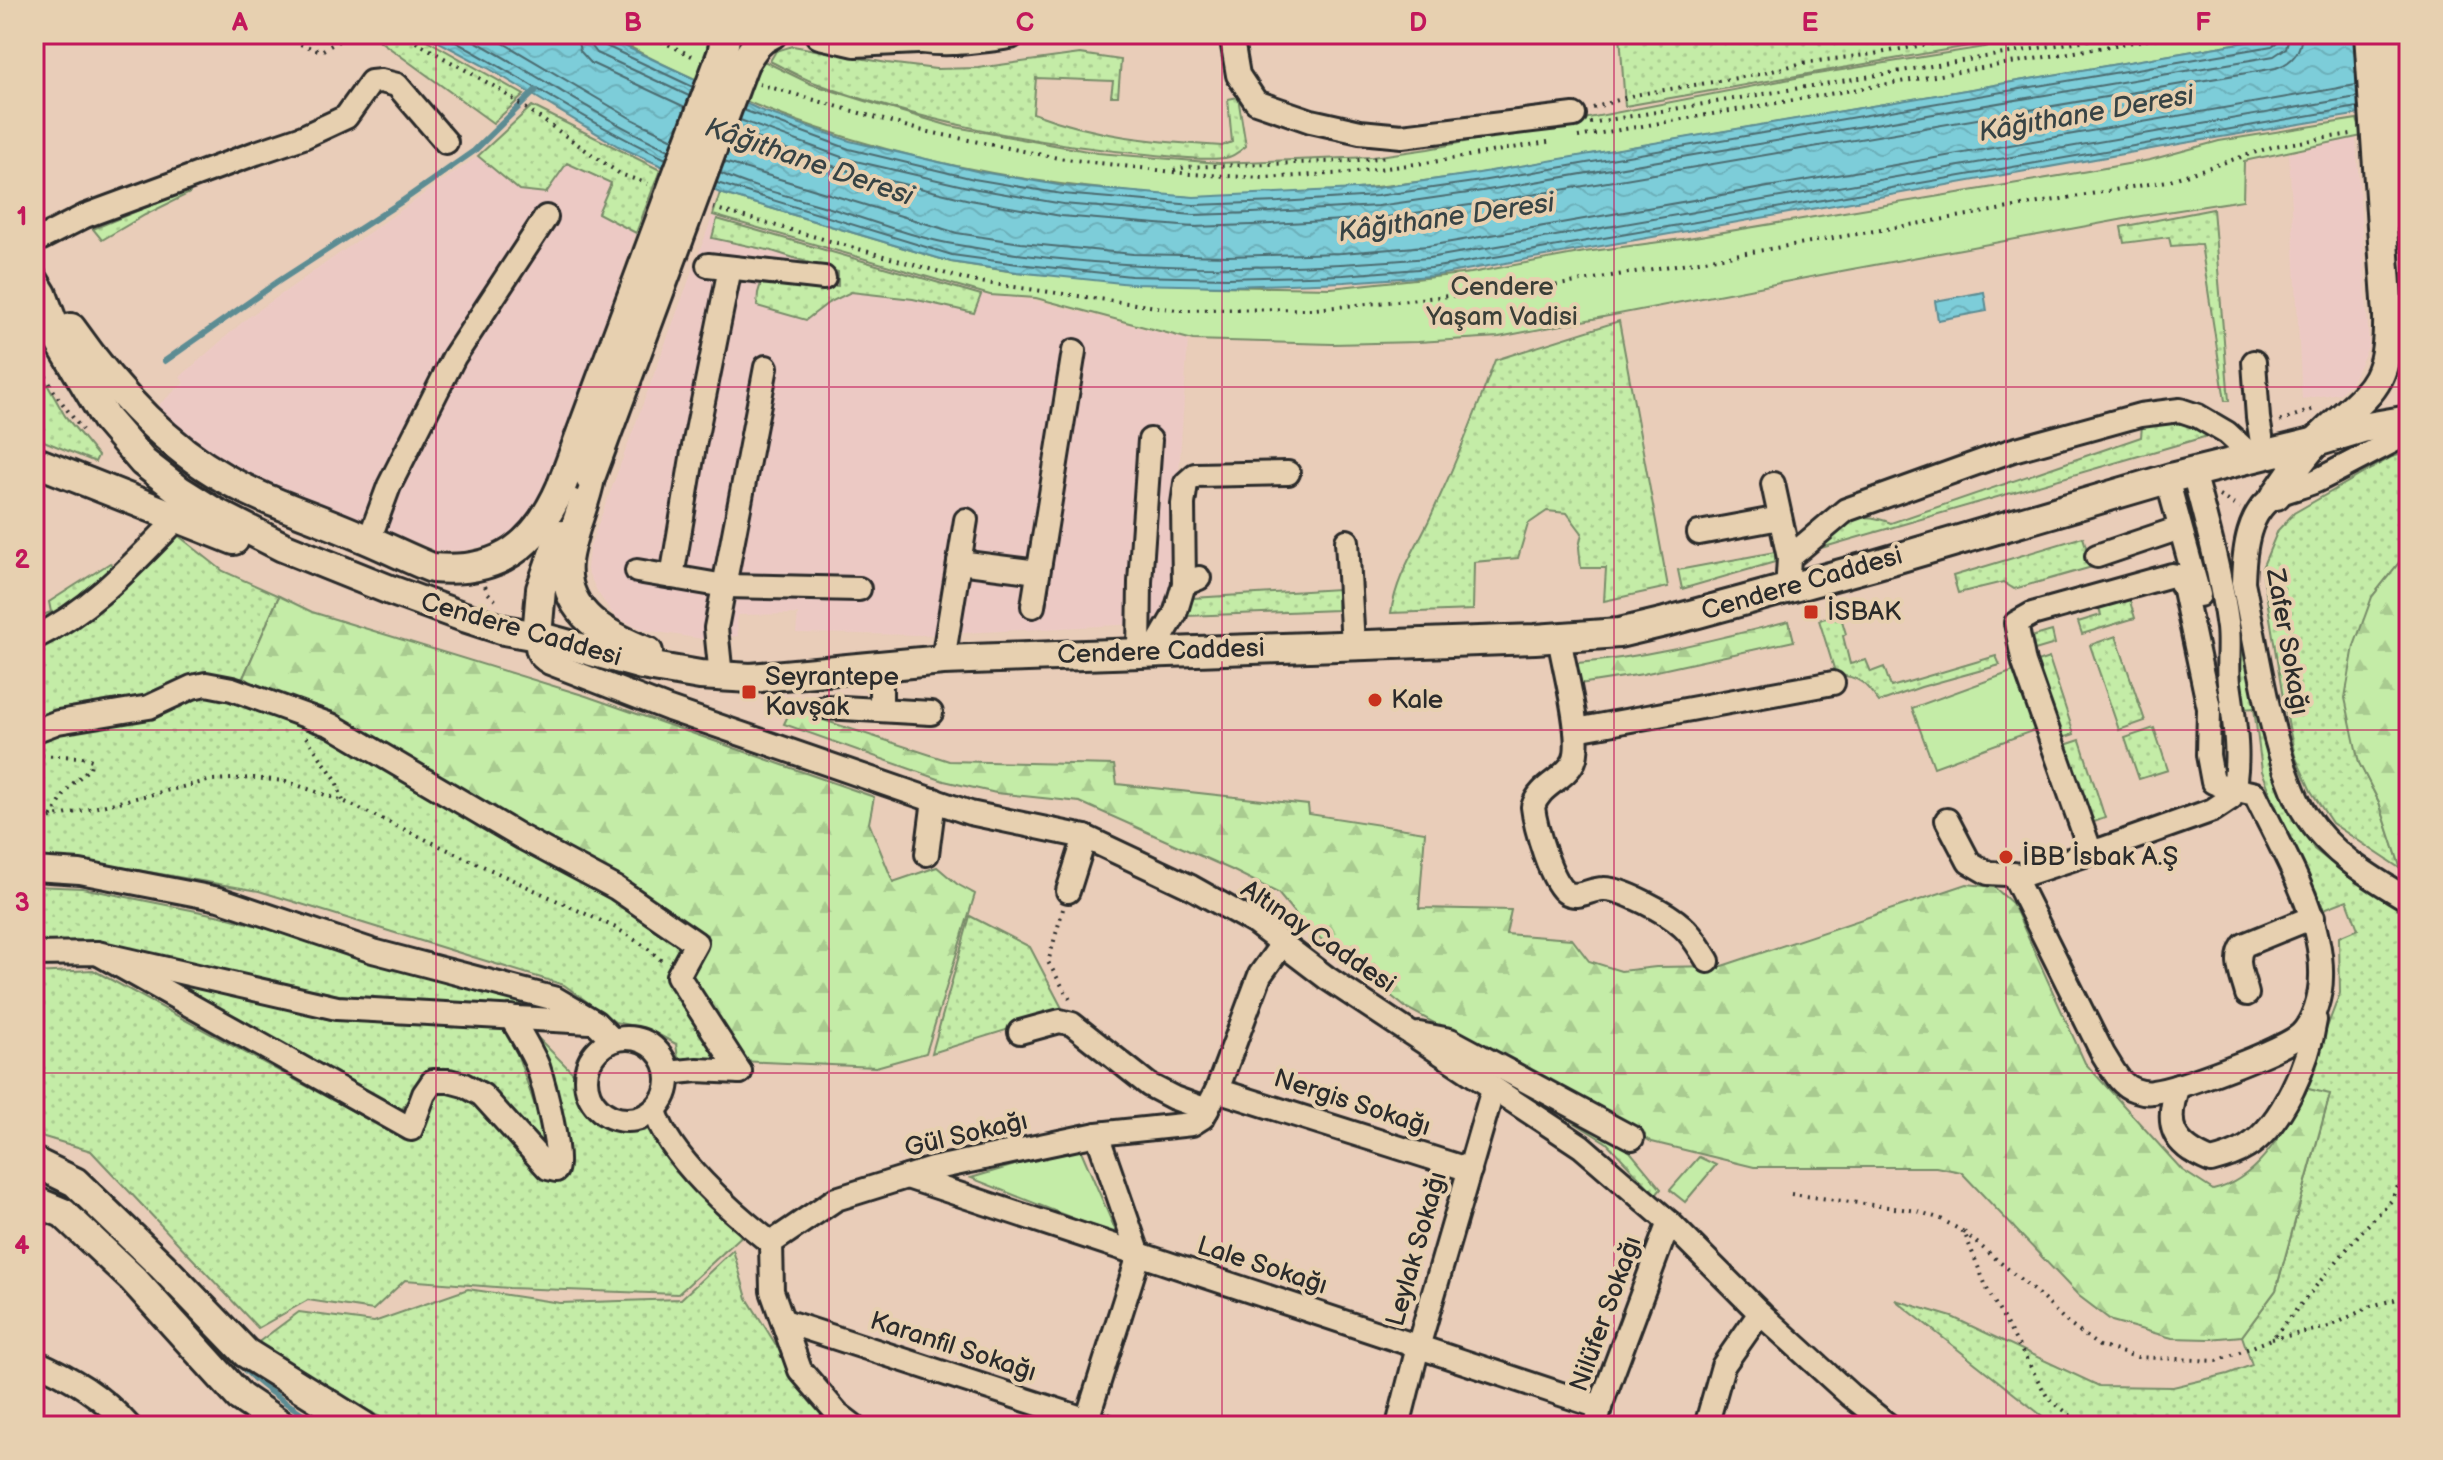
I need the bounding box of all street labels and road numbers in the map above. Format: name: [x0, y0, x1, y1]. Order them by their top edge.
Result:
street label: Cendere Caddesi: [1698, 540, 1906, 628]
street label: Zafer Sokağı: [2259, 566, 2315, 717]
street label: Cendere Caddesi: [417, 586, 625, 674]
street label: Cendere Caddesi: [1057, 633, 1265, 671]
street label: Altınay Caddesi: [1235, 874, 1401, 1000]
street label: Nergis Sokağı: [1270, 1063, 1434, 1143]
street label: Gül Sokağı: [902, 1106, 1030, 1164]
street label: Leylak Sokağı: [1380, 1168, 1454, 1330]
street label: Lale Sokağı: [1193, 1230, 1331, 1302]
street label: Nilüfer Sokağı: [1564, 1232, 1648, 1396]
street label: Karanfil Sokağı: [866, 1306, 1040, 1388]

